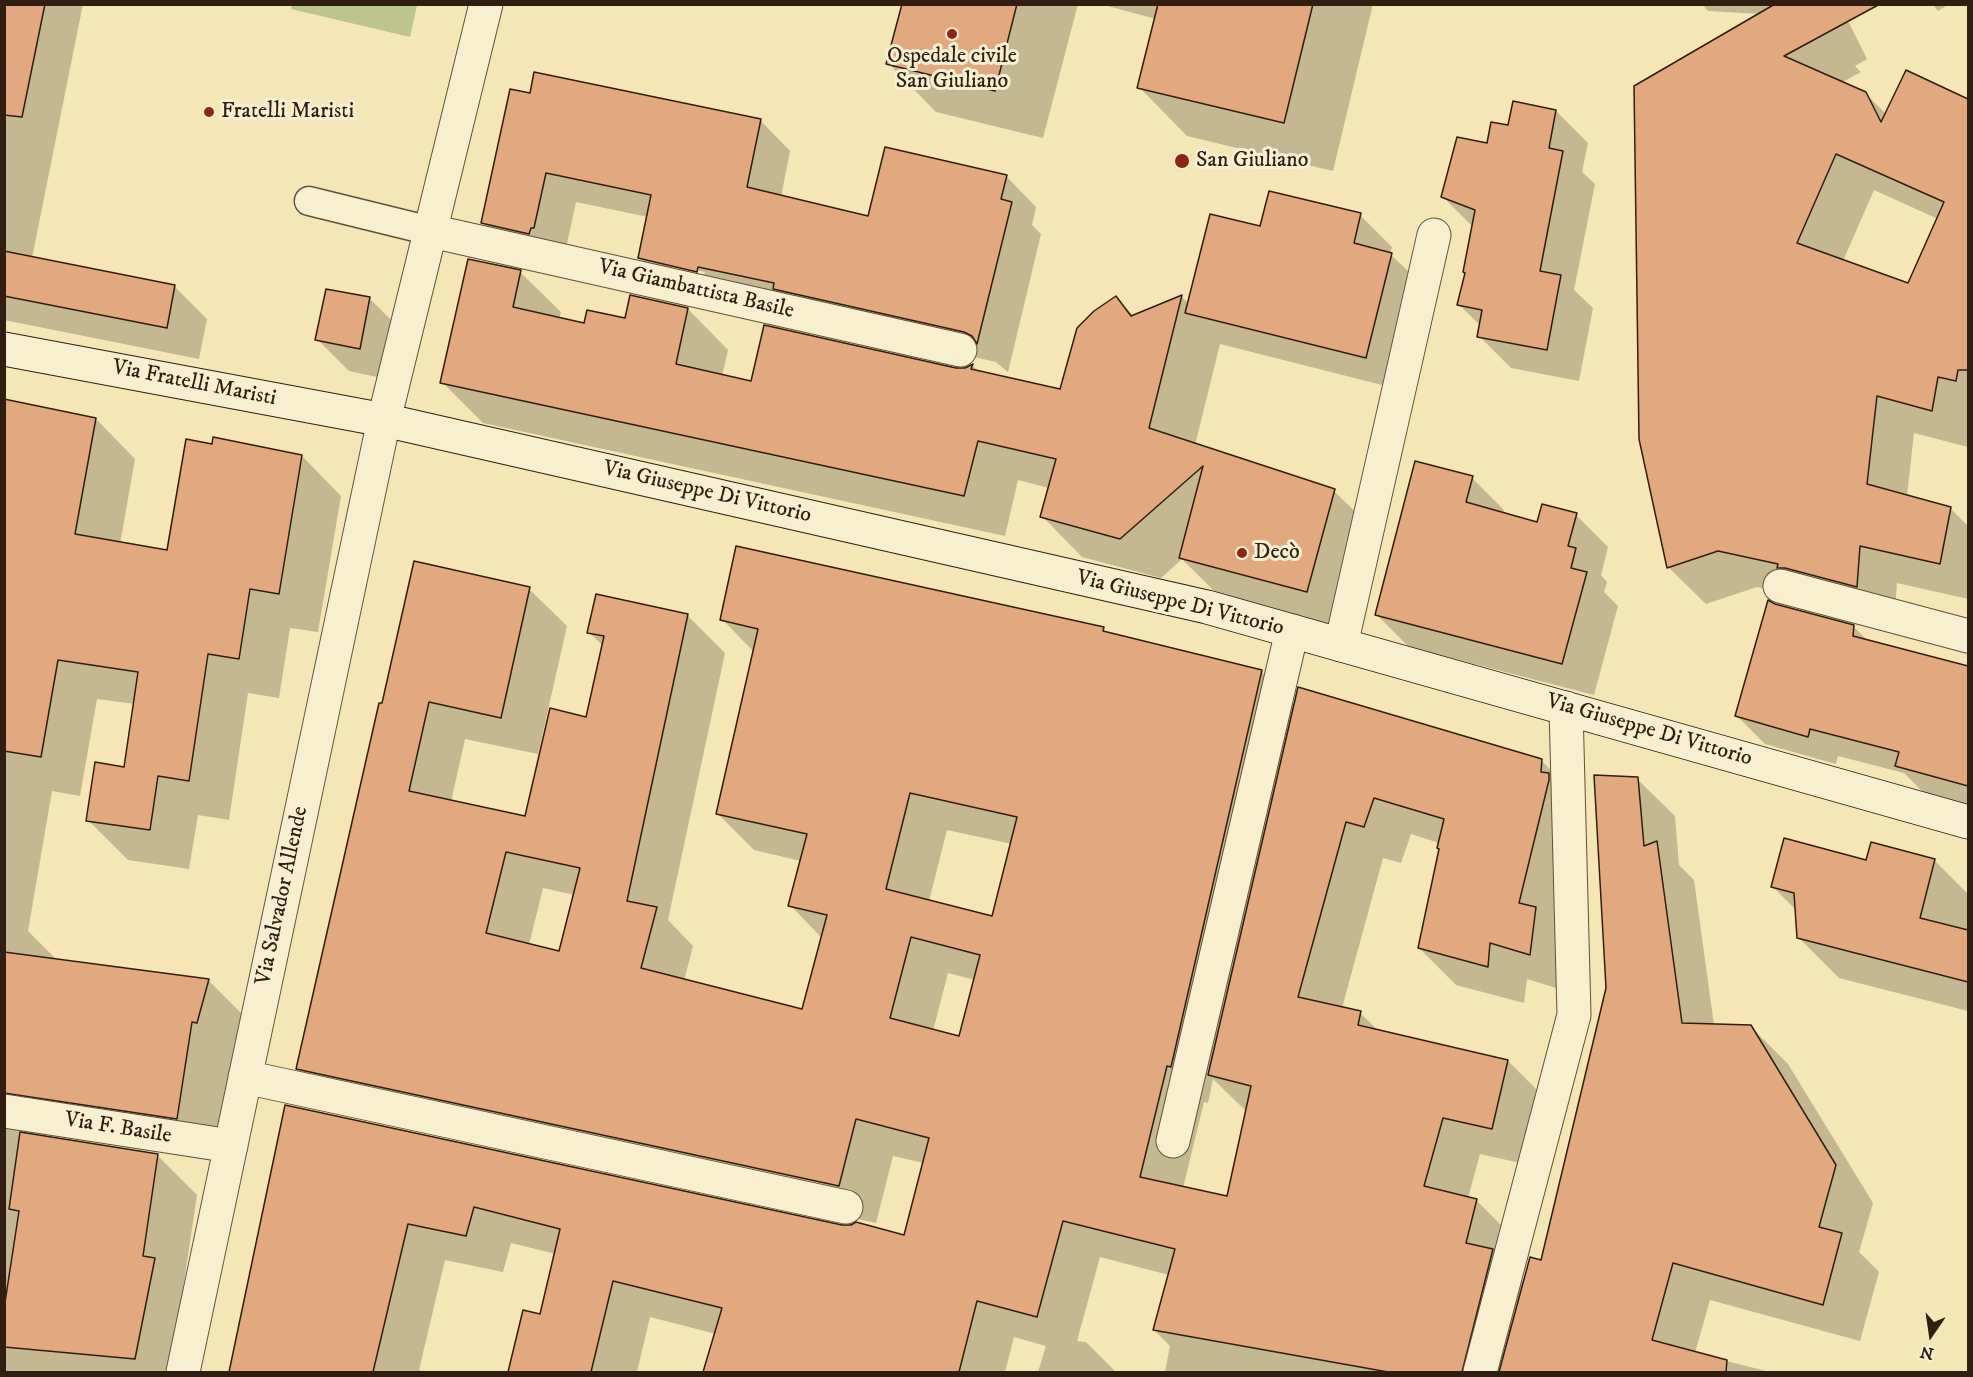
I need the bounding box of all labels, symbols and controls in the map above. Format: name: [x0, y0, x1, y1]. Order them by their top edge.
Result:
marker: Ospedale civile San Giuliano: [945, 27, 959, 41]
place label: Ospedale civile San Giuliano: [887, 44, 1017, 96]
place label: Fratelli Maristi: [221, 99, 354, 125]
marker: Fratelli Maristi: [202, 105, 216, 119]
place label: San Giuliano: [1196, 148, 1308, 174]
marker: San Giuliano: [1173, 152, 1191, 170]
street label: Via Giambattista Basile: [596, 255, 796, 325]
street label: Via Fratelli Maristi: [110, 355, 278, 413]
street label: Via Giuseppe Di Vittorio: [600, 456, 814, 530]
place label: Decò: [1254, 540, 1300, 566]
marker: Decò: [1235, 546, 1249, 560]
street label: Via Giuseppe Di Vittorio: [1074, 565, 1286, 643]
street label: Via Giuseppe Di Vittorio: [1543, 689, 1755, 773]
street label: Via Salvador Allende: [251, 804, 315, 988]
street label: Via F. Basile: [63, 1108, 173, 1150]
north arrow: [1901, 1305, 1961, 1365]
text: N: [1918, 1341, 1936, 1364]

